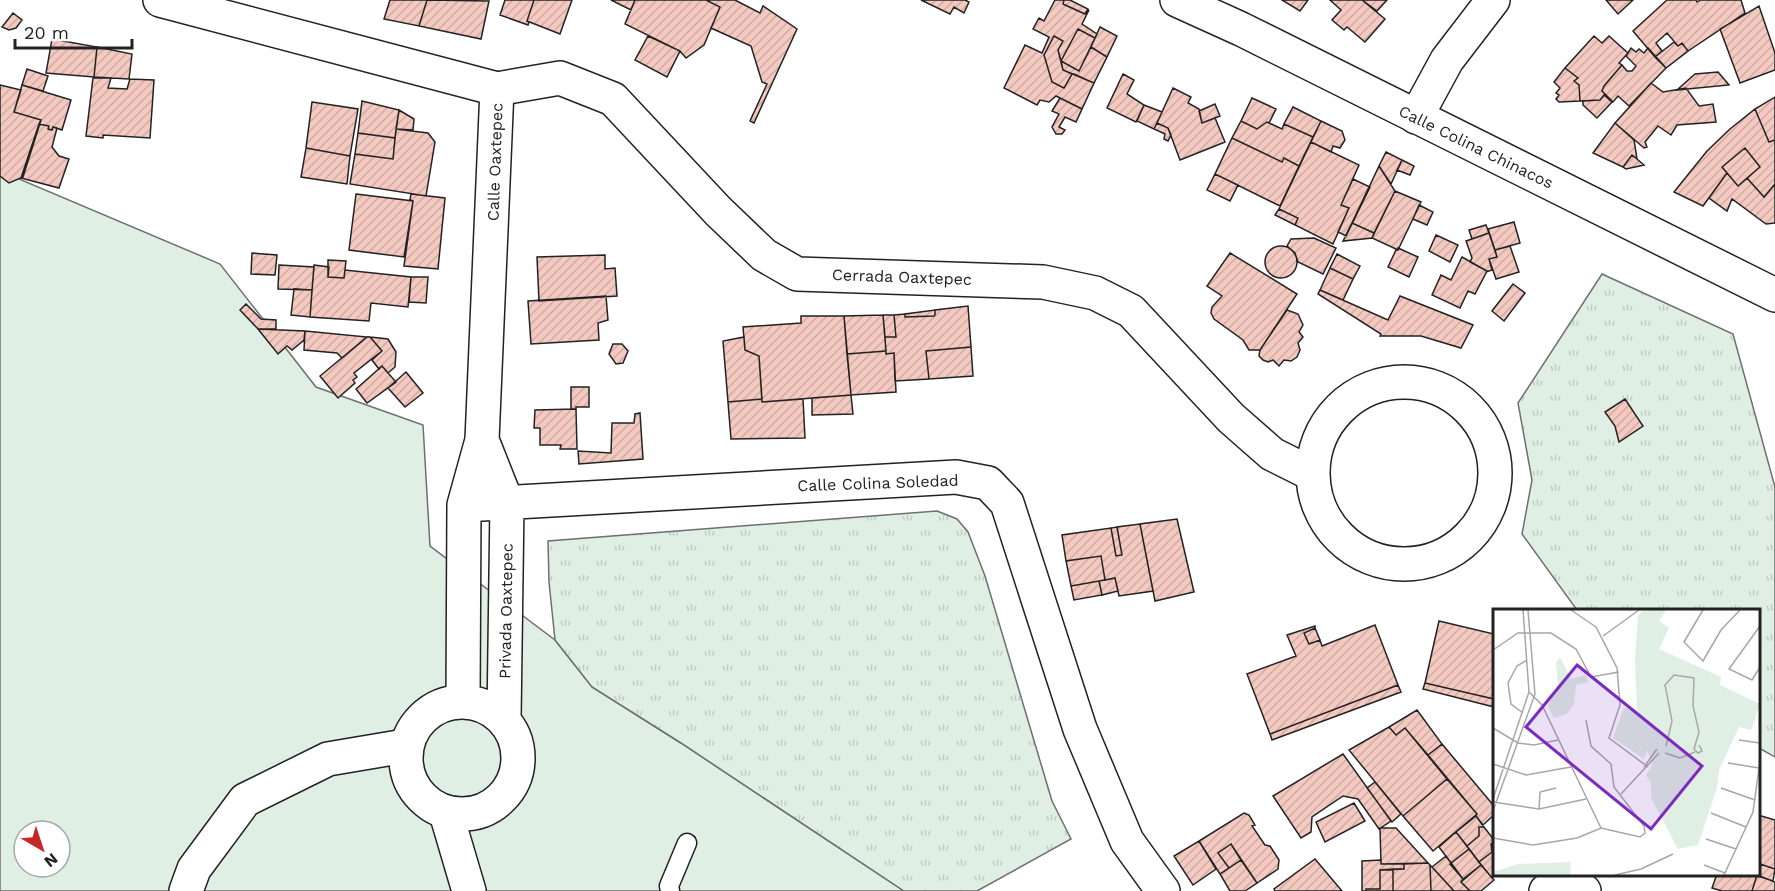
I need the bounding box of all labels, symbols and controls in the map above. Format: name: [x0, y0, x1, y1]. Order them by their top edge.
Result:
scale bar: [15, 12, 132, 50]
text: 20 m: [24, 22, 69, 43]
street label: Calle Colina Chinacos: [1396, 101, 1556, 193]
street label: Calle Oaxtepec: [483, 103, 507, 221]
street label: Cerrada Oaxtepec: [832, 265, 972, 289]
street label: Calle Colina Soledad: [797, 471, 959, 495]
street label: Privada Oaxtepec: [495, 543, 517, 679]
inset map: [1493, 609, 1760, 876]
north arrow: [12, 819, 72, 879]
text: N: [41, 849, 62, 871]

